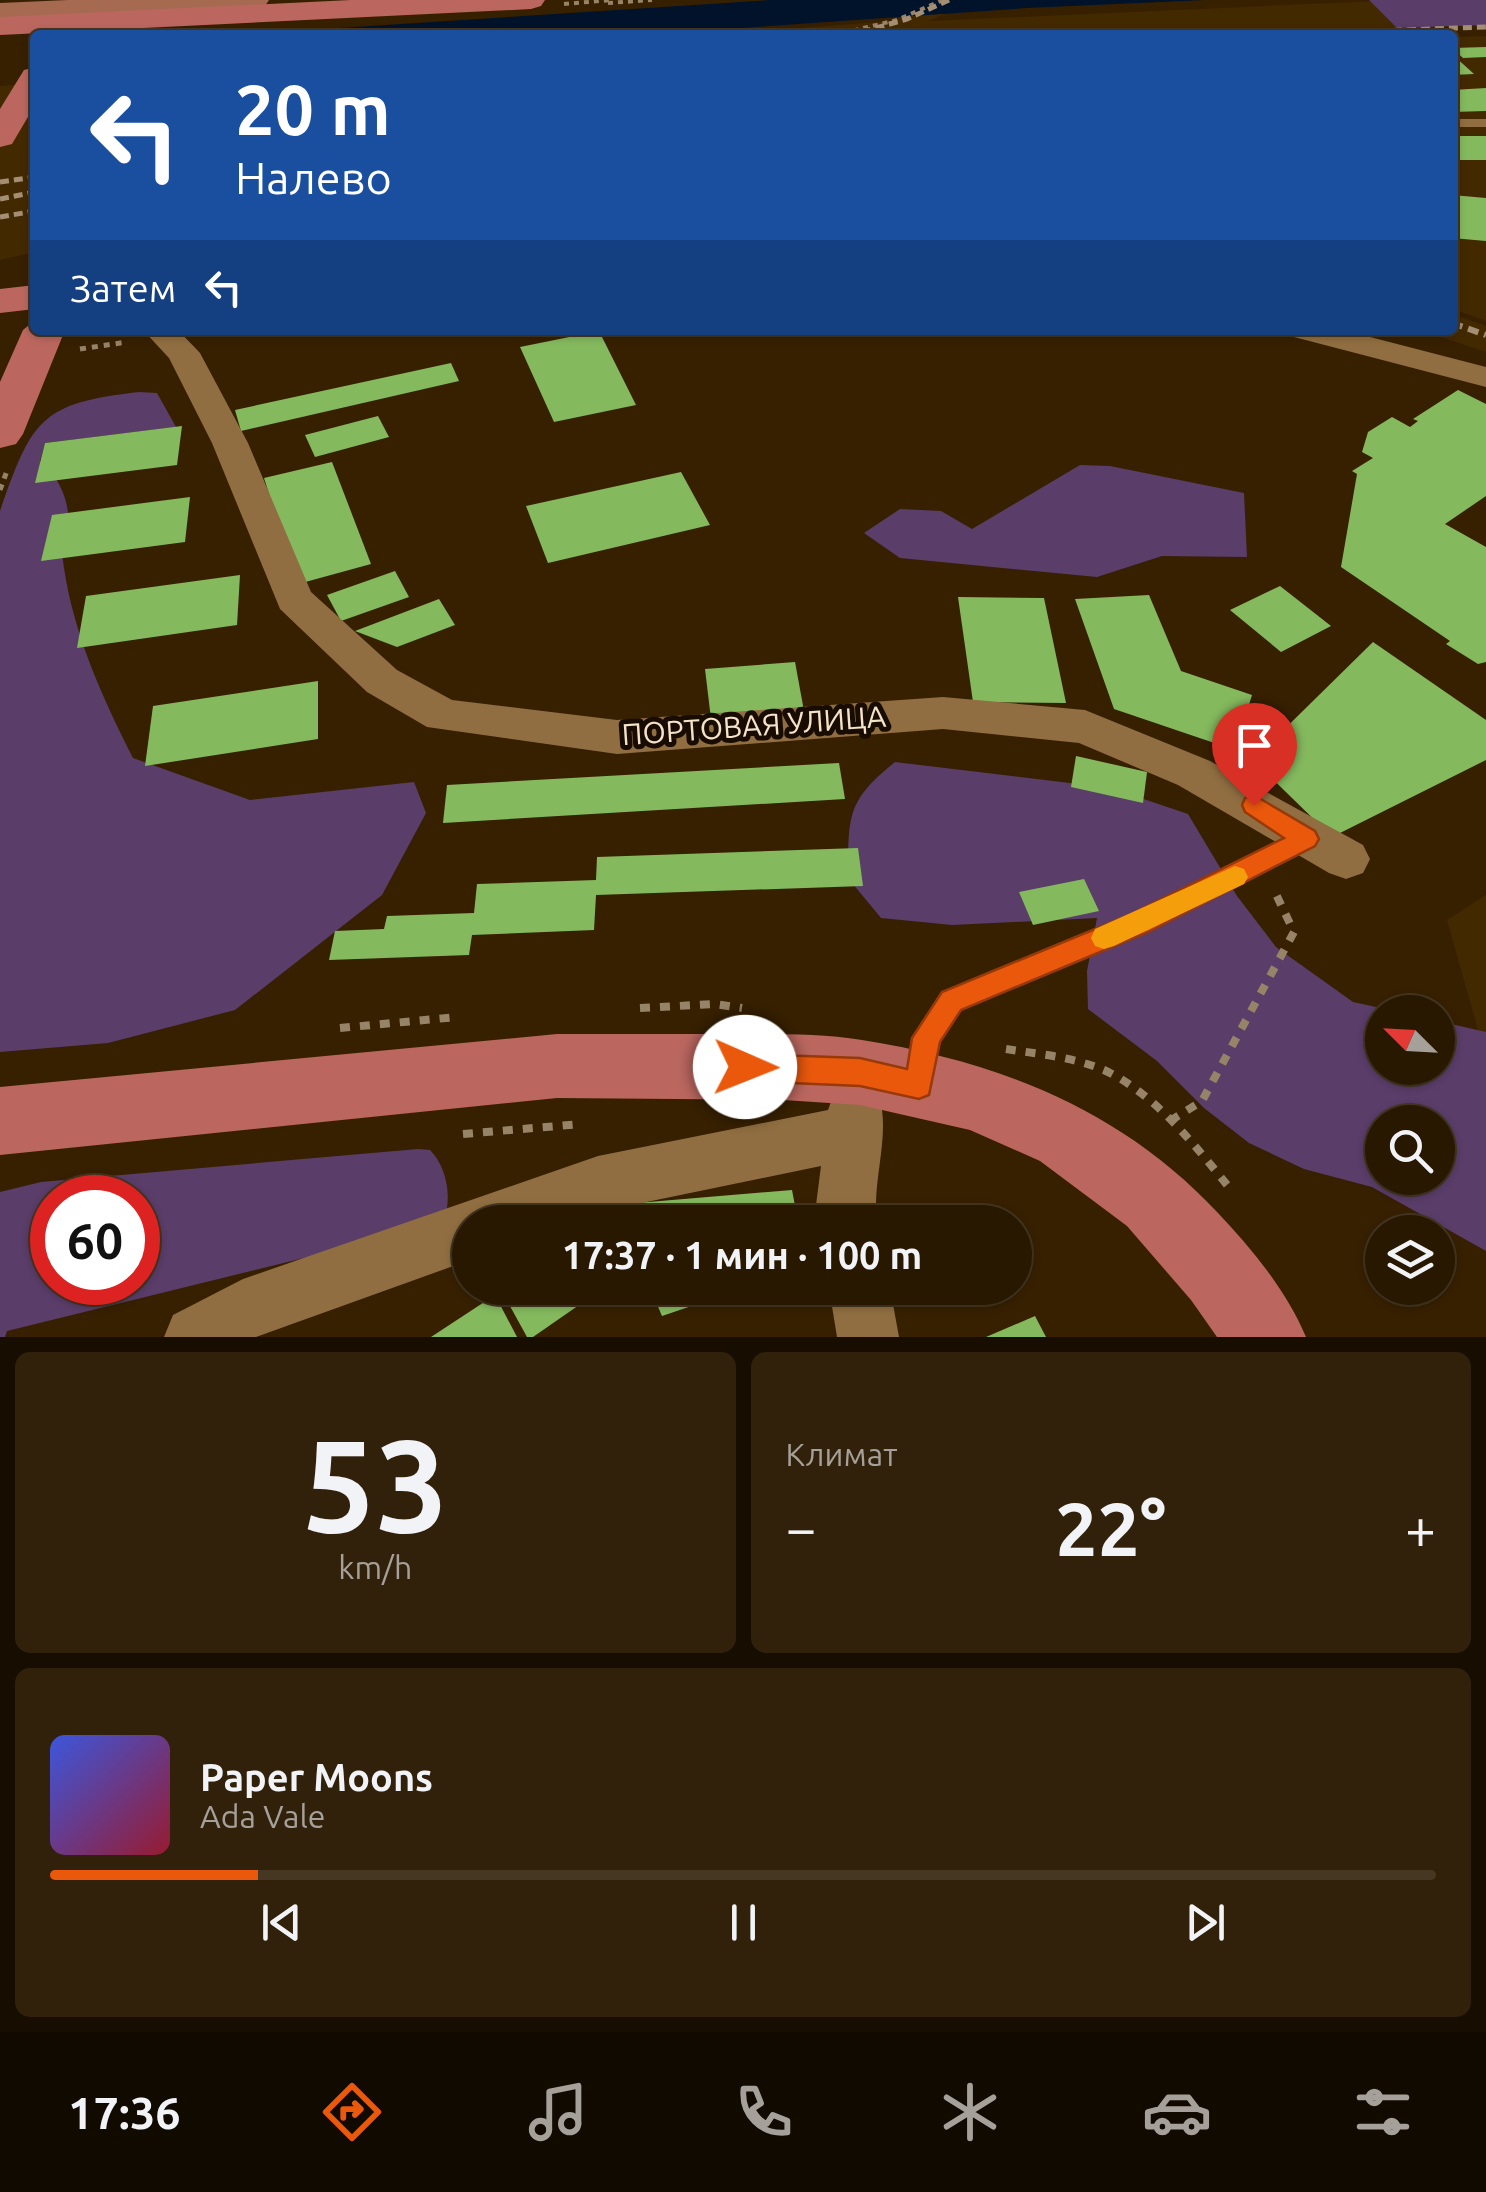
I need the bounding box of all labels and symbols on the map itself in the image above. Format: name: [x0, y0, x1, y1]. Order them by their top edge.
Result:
street label: ПОРТОВАЯ УЛИЦА: [621, 699, 888, 751]
pin: [1212, 703, 1297, 806]
north arrow: [1365, 995, 1455, 1085]
position arrow: [693, 1015, 797, 1119]
speed limit sign: 60: [30, 1175, 160, 1305]

